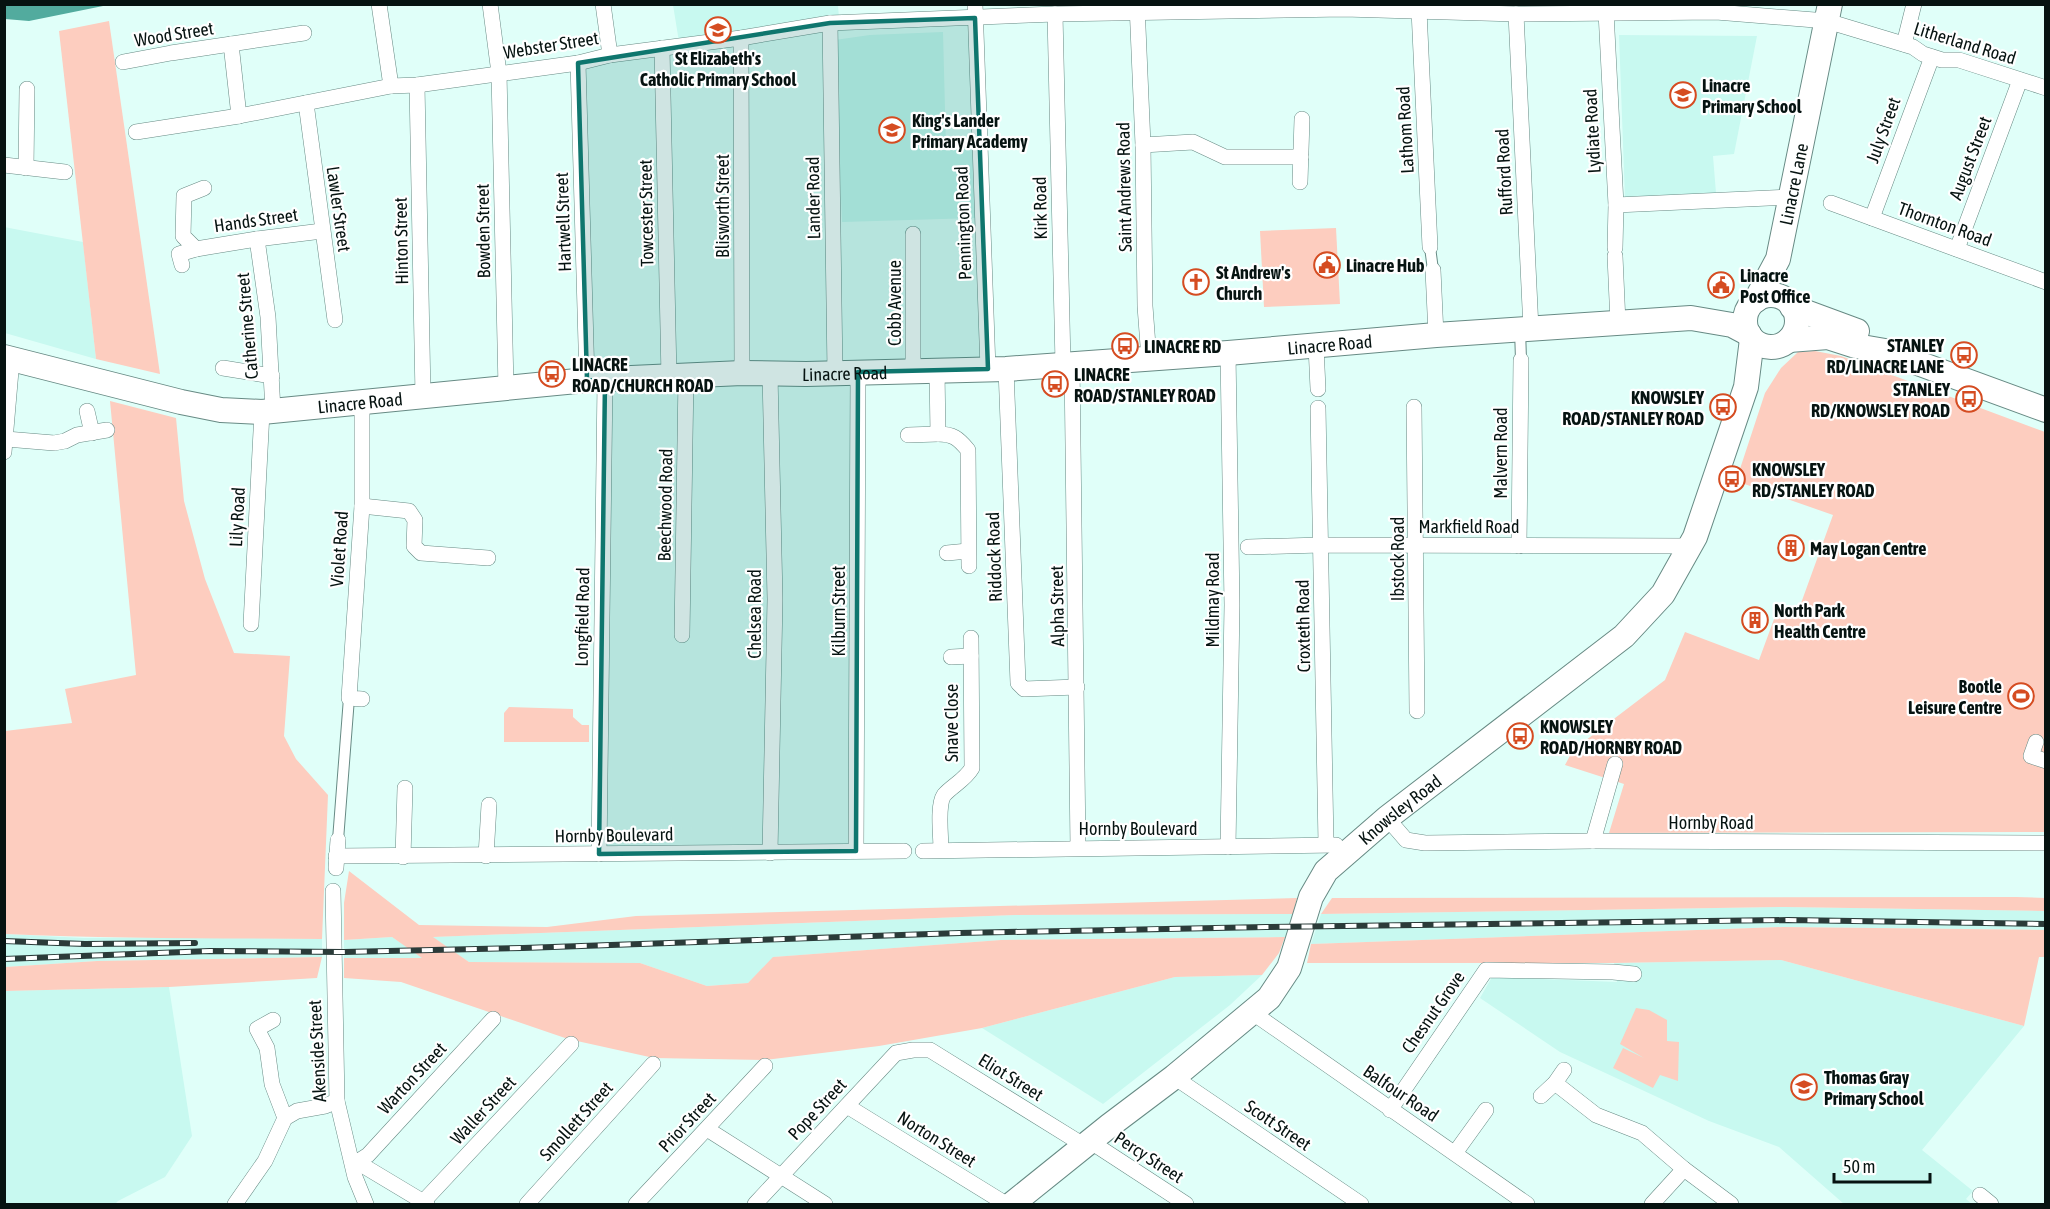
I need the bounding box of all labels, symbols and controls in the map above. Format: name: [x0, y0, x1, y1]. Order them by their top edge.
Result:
school or university icon: St Elizabeth's Catholic Primary School: [703, 15, 733, 45]
street label: Wood Street: [133, 17, 215, 51]
street label: Litherland Road: [1911, 18, 2019, 68]
street label: Webster Street: [502, 27, 600, 63]
place label: St Elizabeth's Catholic Primary School: [640, 48, 796, 90]
place label: Linacre Primary School: [1702, 75, 1802, 117]
school or university icon: Linacre Primary School: [1668, 80, 1698, 110]
street label: Lathom Road: [1392, 86, 1418, 174]
street label: Lydiate Road: [1579, 88, 1605, 174]
street label: July Street: [1861, 94, 1905, 166]
place label: King's Lander Primary Academy: [912, 110, 1028, 152]
street label: August Street: [1945, 113, 1995, 203]
school or university icon: King's Lander Primary Academy: [877, 115, 907, 145]
street label: Saint Andrews Road: [1112, 122, 1136, 252]
street label: Rufford Road: [1491, 128, 1517, 216]
street label: Linacre Lane: [1775, 141, 1812, 227]
street label: Blisworth Street: [712, 154, 733, 258]
street label: Lander Road: [802, 156, 824, 240]
street label: Towcester Street: [635, 159, 657, 267]
street label: Lawler Street: [323, 165, 355, 253]
street label: Pennington Road: [951, 166, 975, 280]
street label: Hartwell Street: [551, 172, 575, 272]
street label: Kirk Road: [1029, 176, 1051, 240]
street label: Bowden Street: [472, 183, 494, 279]
street label: Hinton Street: [390, 197, 412, 285]
street label: Thornton Road: [1895, 197, 1995, 251]
street label: Hands Street: [213, 204, 299, 236]
public building icon: Linacre Hub: [1312, 250, 1342, 280]
place label: Linacre Hub: [1346, 255, 1425, 276]
street label: Cobb Avenue: [884, 260, 905, 346]
place label: St Andrew's Church: [1216, 262, 1291, 304]
place label: Linacre Post Office: [1740, 265, 1810, 307]
church icon: St Andrew's Church: [1181, 267, 1211, 297]
public building icon: Linacre Post Office: [1706, 270, 1736, 300]
street label: Catherine Street: [232, 272, 262, 380]
street label: Linacre Road: [1286, 330, 1373, 358]
bus stop icon: LINACRE RD: [1110, 331, 1140, 361]
place label: STANLEY RD/LINACRE LANE: [1827, 335, 1945, 377]
place label: LINACRE RD: [1144, 336, 1221, 357]
bus stop icon: STANLEY RD/LINACRE LANE: [1949, 340, 1979, 370]
place label: LINACRE ROAD/CHURCH ROAD: [572, 354, 714, 396]
bus stop icon: LINACRE ROAD/CHURCH ROAD: [537, 359, 567, 389]
street label: Linacre Road: [802, 361, 888, 385]
place label: LINACRE ROAD/STANLEY ROAD: [1074, 364, 1216, 406]
bus stop icon: LINACRE ROAD/STANLEY ROAD: [1040, 369, 1070, 399]
place label: STANLEY RD/KNOWSLEY ROAD: [1811, 379, 1951, 421]
bus stop icon: STANLEY RD/KNOWSLEY ROAD: [1954, 384, 1984, 414]
place label: KNOWSLEY ROAD/STANLEY ROAD: [1562, 387, 1705, 429]
street label: Linacre Road: [317, 388, 404, 417]
bus stop icon: KNOWSLEY ROAD/STANLEY ROAD: [1708, 392, 1738, 422]
street label: Malvern Road: [1490, 407, 1511, 499]
street label: Beechwood Road: [654, 448, 676, 562]
place label: KNOWSLEY RD/STANLEY ROAD: [1752, 459, 1875, 501]
bus stop icon: KNOWSLEY RD/STANLEY ROAD: [1717, 464, 1747, 494]
street label: Lily Road: [225, 487, 249, 547]
street label: Violet Road: [326, 510, 352, 588]
street label: Riddock Road: [982, 512, 1006, 602]
street label: Markfield Road: [1419, 516, 1519, 537]
street label: Ibstock Road: [1387, 517, 1408, 601]
building icon: May Logan Centre: [1776, 533, 1806, 563]
place label: May Logan Centre: [1810, 538, 1926, 559]
street label: Mildmay Road: [1202, 553, 1223, 647]
street label: Alpha Street: [1046, 565, 1068, 647]
street label: Kilburn Street: [828, 566, 849, 656]
street label: Longfield Road: [571, 567, 593, 667]
street label: Chelsea Road: [744, 569, 765, 659]
street label: Croxteth Road: [1292, 579, 1314, 673]
place label: North Park Health Centre: [1774, 600, 1866, 642]
building icon: North Park Health Centre: [1740, 605, 1770, 635]
place label: Bootle Leisure Centre: [1908, 676, 2002, 718]
sports icon: Bootle Leisure Centre: [2006, 681, 2036, 711]
street label: Snave Close: [941, 684, 962, 762]
place label: KNOWSLEY ROAD/HORNBY ROAD: [1540, 716, 1682, 758]
bus stop icon: KNOWSLEY ROAD/HORNBY ROAD: [1505, 721, 1535, 751]
street label: Knowsley Road: [1354, 770, 1445, 849]
street label: Hornby Road: [1668, 812, 1754, 833]
street label: Hornby Boulevard: [1079, 818, 1197, 839]
street label: Hornby Boulevard: [554, 823, 674, 847]
street label: Chesnut Grove: [1397, 967, 1469, 1057]
street label: Akenside Street: [304, 999, 330, 1103]
street label: Warton Street: [374, 1038, 450, 1118]
street label: Eliot Street: [975, 1049, 1047, 1105]
street label: Balfour Road: [1360, 1060, 1442, 1126]
place label: Thomas Gray Primary School: [1824, 1067, 1924, 1109]
street label: Waller Street: [446, 1072, 520, 1148]
school or university icon: Thomas Gray Primary School: [1789, 1072, 1819, 1102]
street label: Pope Street: [783, 1074, 851, 1144]
street label: Smollett Street: [535, 1077, 617, 1165]
street label: Prior Street: [654, 1088, 720, 1156]
street label: Scott Street: [1241, 1095, 1315, 1155]
street label: Norton Street: [894, 1107, 980, 1171]
street label: Percy Street: [1111, 1127, 1187, 1187]
scale bar: [1834, 1146, 1930, 1184]
text: 50 m: [1843, 1156, 1875, 1177]

